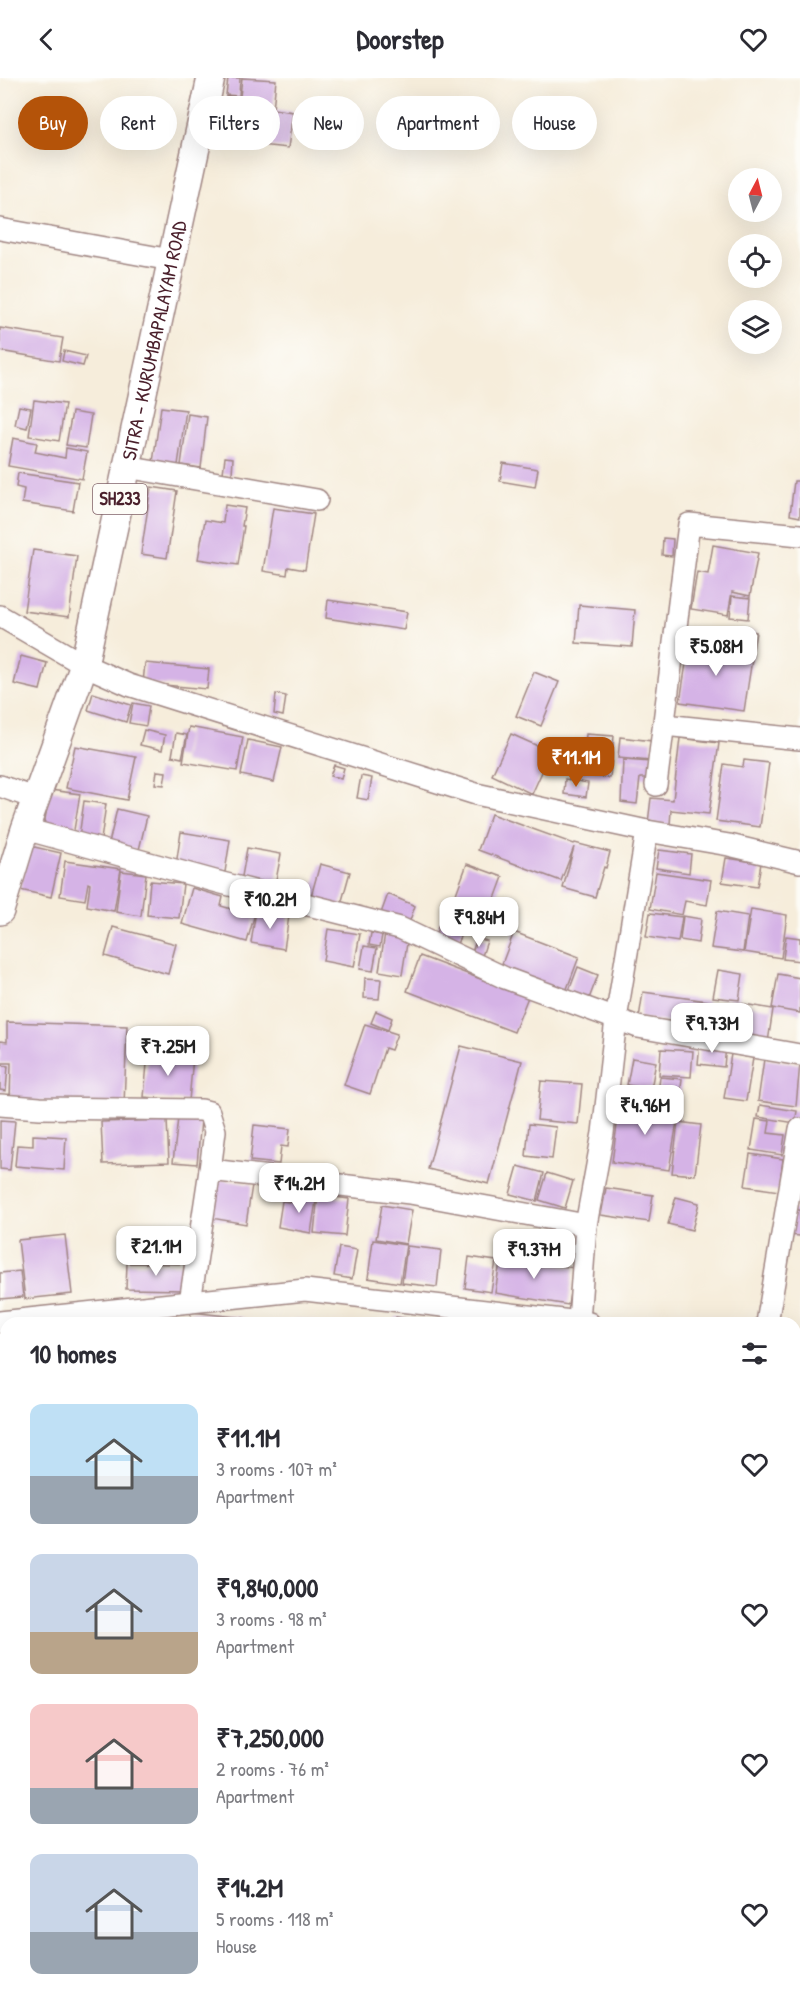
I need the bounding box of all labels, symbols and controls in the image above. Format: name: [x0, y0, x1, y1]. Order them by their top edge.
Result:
text: Doorstep: [357, 21, 443, 57]
icon: back: [30, 23, 63, 56]
icon: heart: [737, 23, 770, 56]
chip: Buy: [18, 96, 88, 150]
chip: Rent: [100, 96, 177, 150]
chip: Filters: [189, 96, 280, 150]
chip: New: [292, 96, 364, 150]
chip: Apartment: [376, 96, 500, 150]
chip: House: [512, 96, 597, 150]
north arrow: [728, 168, 782, 222]
map controls: [728, 168, 782, 354]
street label: SITRA - KURUMBAPALAYAM ROAD: [115, 218, 193, 463]
button: locate: [728, 234, 782, 288]
button: layers: [728, 300, 782, 354]
road number: SH233: [93, 484, 147, 514]
pin: ₹5.08M: [667, 626, 765, 677]
text: ₹5.08M: [689, 632, 743, 659]
pin: ₹11.1M: [527, 737, 625, 788]
text: ₹11.1M: [551, 743, 601, 770]
pin: ₹10.2M: [221, 879, 319, 930]
text: ₹10.2M: [243, 885, 297, 912]
pin: ₹9.84M: [430, 897, 528, 948]
text: ₹9.84M: [453, 903, 505, 930]
pin: ₹9.73M: [663, 1003, 761, 1054]
text: ₹9.73M: [685, 1009, 739, 1036]
pin: ₹7.25M: [119, 1026, 217, 1077]
text: ₹7.25M: [140, 1032, 196, 1059]
pin: ₹4.96M: [596, 1085, 694, 1136]
text: ₹4.96M: [620, 1091, 670, 1118]
pin: ₹14.2M: [250, 1163, 348, 1214]
text: ₹14.2M: [273, 1169, 325, 1196]
pin: ₹21.1M: [107, 1226, 205, 1277]
pin: ₹9.37M: [485, 1229, 583, 1280]
text: ₹21.1M: [130, 1232, 182, 1259]
text: ₹9.37M: [507, 1235, 561, 1262]
text: 10 homes: [30, 1336, 117, 1371]
icon: filters: [738, 1337, 771, 1370]
text: ₹11.1M: [216, 1420, 280, 1455]
icon: home: [78, 1428, 150, 1500]
icon: heart: [738, 1448, 771, 1481]
text: 3 rooms · 107 m²: [216, 1455, 337, 1482]
text: Apartment: [216, 1482, 294, 1509]
text: ₹9,840,000: [216, 1570, 319, 1605]
icon: home: [78, 1578, 150, 1650]
icon: heart: [738, 1598, 771, 1631]
text: 3 rooms · 98 m²: [216, 1605, 327, 1632]
text: Apartment: [216, 1632, 294, 1659]
text: ₹7,250,000: [216, 1720, 324, 1755]
icon: home: [78, 1728, 150, 1800]
icon: heart: [738, 1748, 771, 1781]
text: 2 rooms · 76 m²: [216, 1755, 329, 1782]
text: Apartment: [216, 1782, 294, 1809]
text: ₹14.2M: [216, 1870, 283, 1905]
icon: home: [78, 1878, 150, 1950]
icon: heart: [738, 1898, 771, 1931]
text: 5 rooms · 118 m²: [216, 1905, 333, 1932]
text: House: [216, 1932, 257, 1959]

